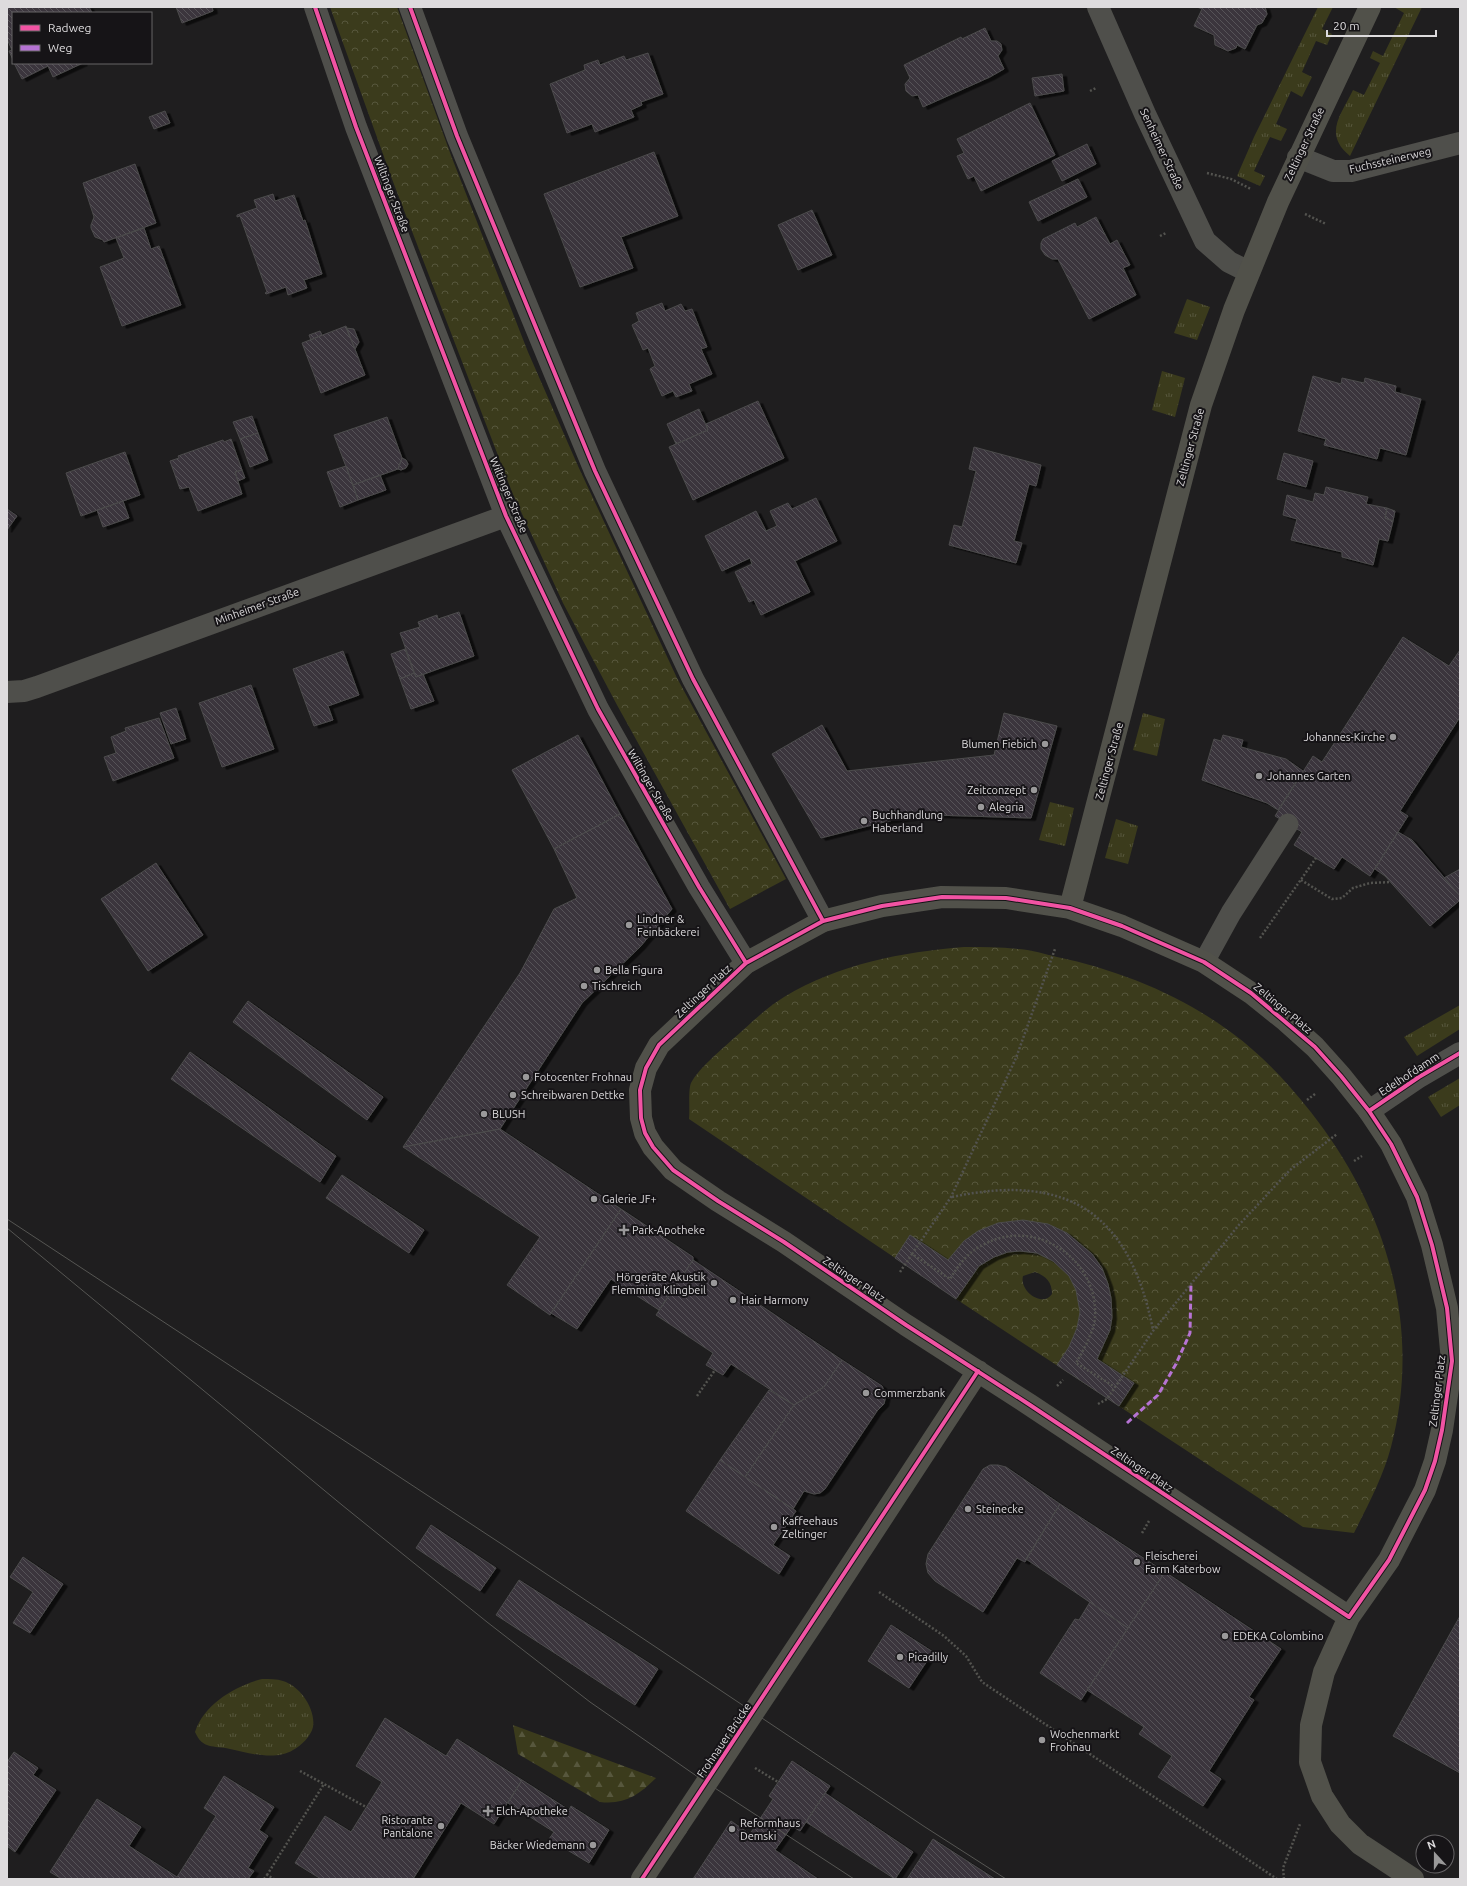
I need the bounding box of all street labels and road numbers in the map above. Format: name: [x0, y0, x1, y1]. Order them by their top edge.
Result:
street label: Zeltinger Straße: [1282, 105, 1326, 183]
street label: Senheimer Straße: [1138, 107, 1186, 191]
street label: Fuchssteinerweg: [1348, 145, 1432, 175]
street label: Wiltinger Straße: [372, 154, 412, 234]
street label: Zeltinger Straße: [1174, 407, 1206, 487]
street label: Wiltinger Straße: [488, 455, 530, 535]
street label: Minheimer Straße: [213, 585, 301, 627]
street label: Zeltinger Straße: [1093, 721, 1125, 801]
street label: Wiltinger Straße: [626, 747, 676, 823]
street label: Zeltinger Platz: [673, 962, 733, 1020]
street label: Zeltinger Platz: [1252, 980, 1314, 1036]
street label: Edelhofdamm: [1377, 1050, 1441, 1098]
street label: Zeltinger Platz: [821, 1254, 887, 1304]
street label: Zeltinger Platz: [1427, 1355, 1447, 1427]
street label: Zeltinger Platz: [1109, 1444, 1175, 1494]
street label: Frohnauer Brücke: [695, 1700, 753, 1780]

